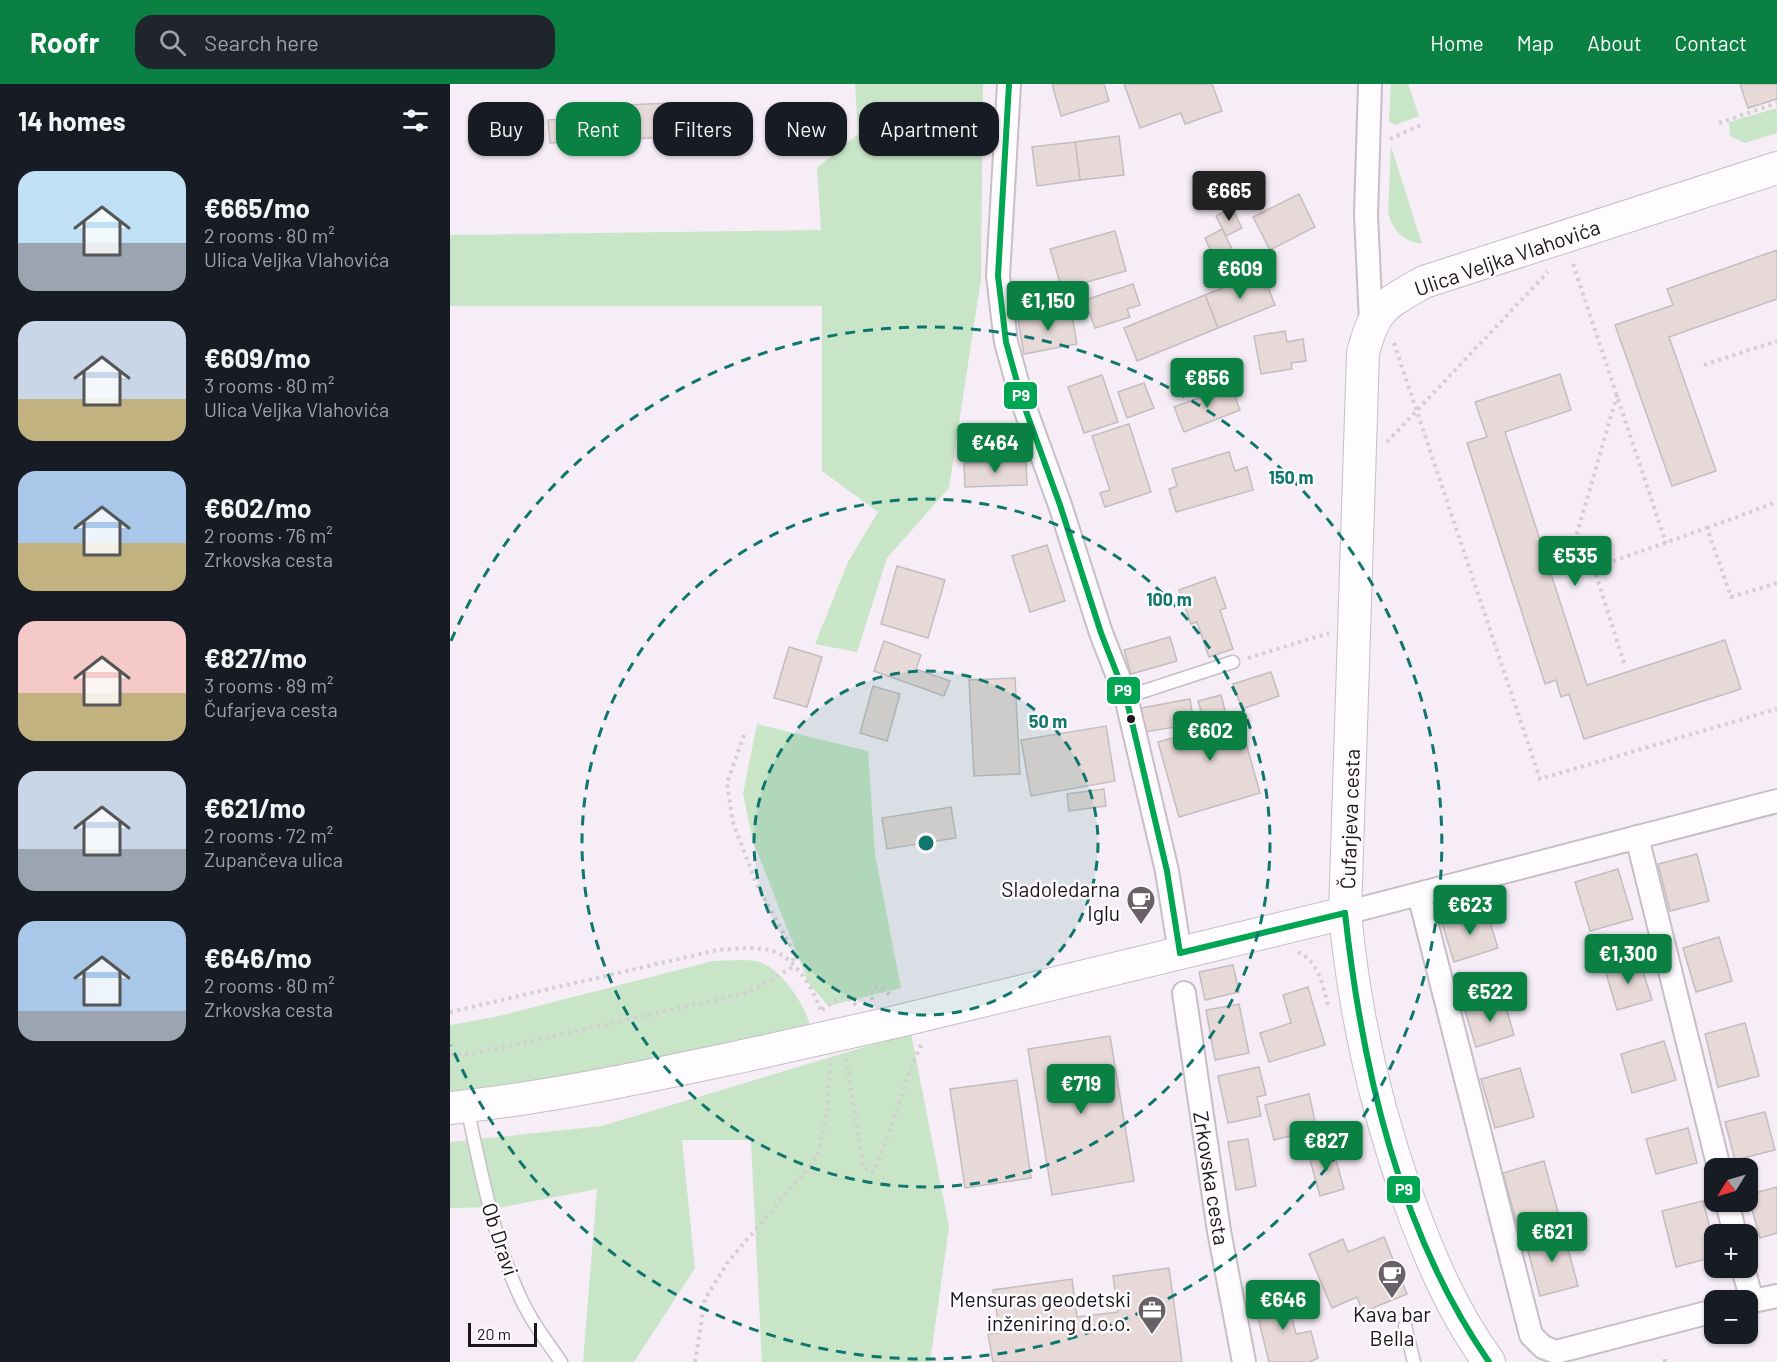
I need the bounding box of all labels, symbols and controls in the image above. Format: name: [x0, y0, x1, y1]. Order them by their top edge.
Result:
search box: [135, 15, 555, 69]
text: Roofr: [30, 25, 99, 59]
icon: search: [156, 26, 189, 59]
text: Search here: [204, 29, 319, 55]
text: Home: [1430, 30, 1484, 55]
text: Map: [1517, 30, 1554, 55]
text: About: [1587, 30, 1642, 55]
text: Contact: [1675, 30, 1747, 55]
chip: Buy: [468, 102, 544, 156]
chip: Rent: [556, 102, 641, 156]
chip: Filters: [653, 102, 753, 156]
chip: New: [765, 102, 847, 156]
chip: Apartment: [859, 102, 999, 156]
icon: filters: [399, 104, 432, 137]
text: 14 homes: [18, 105, 125, 136]
pin: €665: [1193, 171, 1265, 222]
text: €665: [1207, 178, 1251, 202]
text: €665/mo: [204, 192, 310, 223]
icon: home: [66, 195, 138, 267]
street label: Ulica Veljka Vlahovića: [1411, 214, 1603, 300]
text: 2 rooms · 80 m²: [204, 223, 335, 247]
text: Ulica Veljka Vlahovića: [204, 247, 389, 271]
pin: €609: [1204, 249, 1276, 300]
text: €609: [1217, 256, 1263, 280]
pin: €1,150: [999, 281, 1097, 332]
text: €1,150: [1021, 288, 1075, 312]
text: €609/mo: [204, 342, 311, 373]
icon: home: [66, 345, 138, 417]
pin: €856: [1171, 358, 1243, 409]
text: €856: [1184, 365, 1230, 389]
text: 3 rooms · 80 m²: [204, 373, 334, 397]
line badge: P9: [1003, 381, 1038, 410]
text: P9: [1012, 385, 1030, 404]
text: Ulica Veljka Vlahovića: [204, 397, 389, 421]
pin: €464: [959, 423, 1031, 474]
text: €464: [971, 430, 1019, 454]
text: 150 m: [1269, 466, 1313, 488]
text: €602/mo: [204, 492, 311, 523]
icon: home: [66, 495, 138, 567]
text: 2 rooms · 76 m²: [204, 523, 333, 547]
pin: €535: [1539, 536, 1611, 587]
text: €535: [1552, 543, 1598, 567]
text: Zrkovska cesta: [204, 547, 333, 571]
text: 100 m: [1146, 588, 1192, 610]
text: €827/mo: [204, 642, 307, 673]
icon: home: [66, 645, 138, 717]
text: 3 rooms · 89 m²: [204, 673, 334, 697]
line badge: P9: [1106, 676, 1141, 705]
text: P9: [1114, 680, 1132, 699]
text: Čufarjeva cesta: [204, 697, 338, 721]
text: 50 m: [1029, 710, 1067, 732]
pin: €602: [1174, 711, 1246, 762]
unlabelled marker: [1125, 713, 1137, 725]
text: €602: [1187, 718, 1233, 742]
street label: Čufarjeva cesta: [1334, 748, 1364, 890]
text: €621/mo: [204, 792, 306, 823]
icon: home: [66, 795, 138, 867]
text: 2 rooms · 72 m²: [204, 823, 333, 847]
centre of rings: [916, 833, 936, 853]
text: Zupančeva ulica: [204, 847, 343, 871]
place label: Sladoledarna Iglu: [1001, 876, 1120, 925]
cafe icon: Sladoledarna Iglu: [1125, 884, 1157, 926]
pin: €623: [1434, 885, 1506, 936]
text: €623: [1447, 892, 1493, 916]
pin: €1,300: [1579, 934, 1677, 985]
text: €1,300: [1599, 941, 1657, 965]
text: €646/mo: [204, 942, 312, 973]
icon: home: [66, 945, 138, 1017]
pin: €522: [1454, 972, 1526, 1023]
text: 2 rooms · 80 m²: [204, 973, 335, 997]
text: €522: [1467, 979, 1513, 1003]
text: Zrkovska cesta: [204, 997, 333, 1021]
pin: €719: [1045, 1064, 1117, 1115]
text: €719: [1061, 1071, 1101, 1095]
street label: Zrkovska cesta: [1189, 1109, 1235, 1247]
pin: €827: [1290, 1121, 1362, 1172]
text: €827: [1304, 1128, 1348, 1152]
north arrow: [1704, 1158, 1758, 1212]
map controls: [1704, 1158, 1758, 1344]
line badge: P9: [1386, 1175, 1421, 1204]
text: P9: [1395, 1179, 1413, 1198]
street label: Ob Dravi: [477, 1199, 525, 1279]
pin: €621: [1516, 1212, 1588, 1263]
text: €621: [1531, 1219, 1573, 1243]
button: +: [1704, 1224, 1758, 1278]
cafe icon: Kava bar Bella: [1376, 1258, 1408, 1300]
pin: €646: [1247, 1280, 1319, 1331]
place label: Mensuras geodetski inženiring d.o.o.: [949, 1286, 1131, 1335]
text: €646: [1260, 1287, 1306, 1311]
button: −: [1704, 1290, 1758, 1344]
office icon: Mensuras geodetski inženiring d.o.o.: [1136, 1294, 1168, 1336]
place label: Kava bar Bella: [1353, 1301, 1431, 1350]
scale bar: [468, 1320, 537, 1348]
text: 20 m: [477, 1324, 511, 1343]

